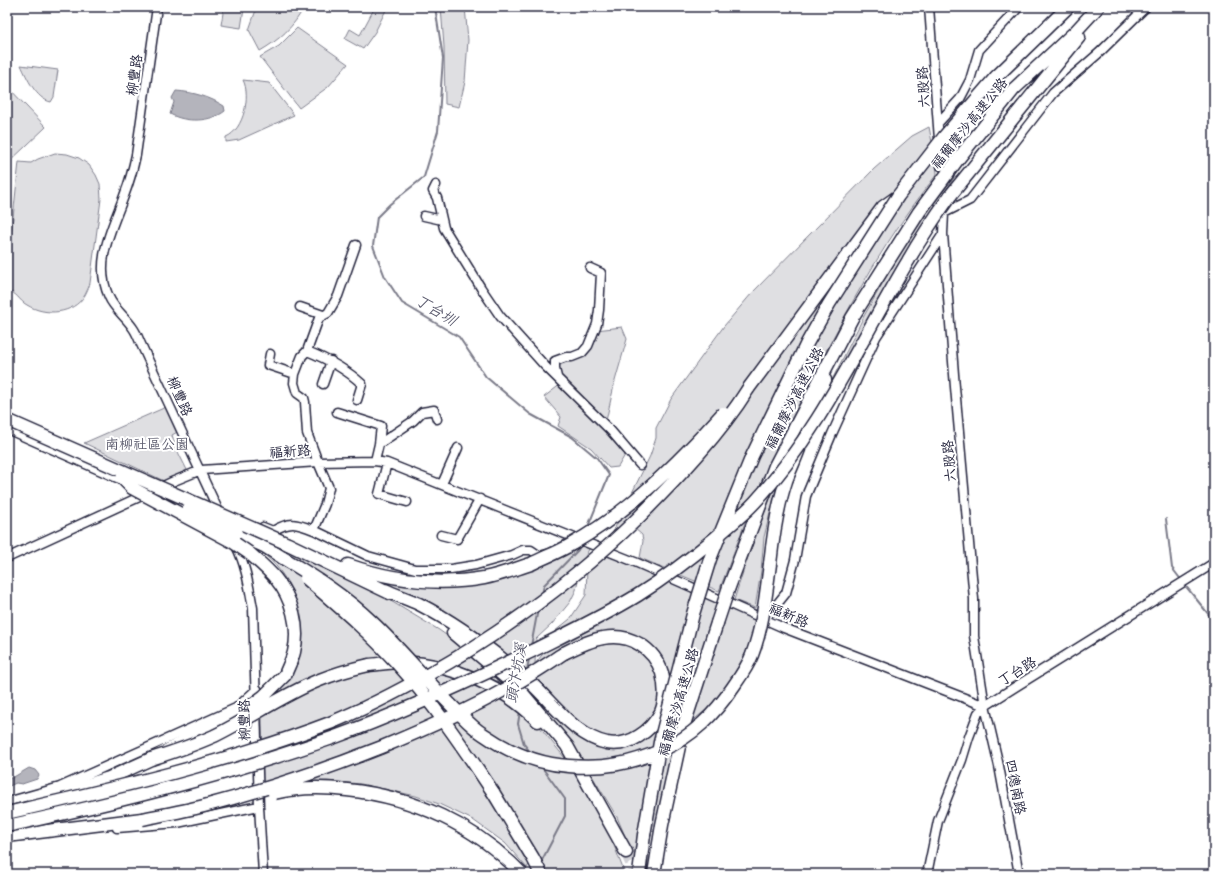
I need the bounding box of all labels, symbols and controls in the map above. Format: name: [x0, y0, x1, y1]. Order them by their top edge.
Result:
street label: 柳豐路: [121, 53, 149, 97]
street label: 六股路: [912, 65, 936, 109]
street label: 福爾摩沙高速公路: [926, 73, 1014, 174]
water label: 丁台圳: [410, 289, 463, 334]
street label: 福爾摩沙高速公路: [760, 344, 830, 453]
street label: 柳豐路: [160, 373, 198, 420]
park label: 南柳社區公園: [105, 434, 189, 456]
street label: 六股路: [937, 439, 963, 483]
street label: 福新路: [268, 440, 312, 464]
street label: 福新路: [765, 598, 812, 634]
water label: 頭汴坑溪: [500, 641, 534, 705]
street label: 福爾摩沙高速公路: [653, 645, 705, 759]
street label: 丁台路: [994, 651, 1041, 692]
street label: 柳豐路: [234, 699, 256, 741]
street label: 四德南路: [999, 758, 1031, 817]

